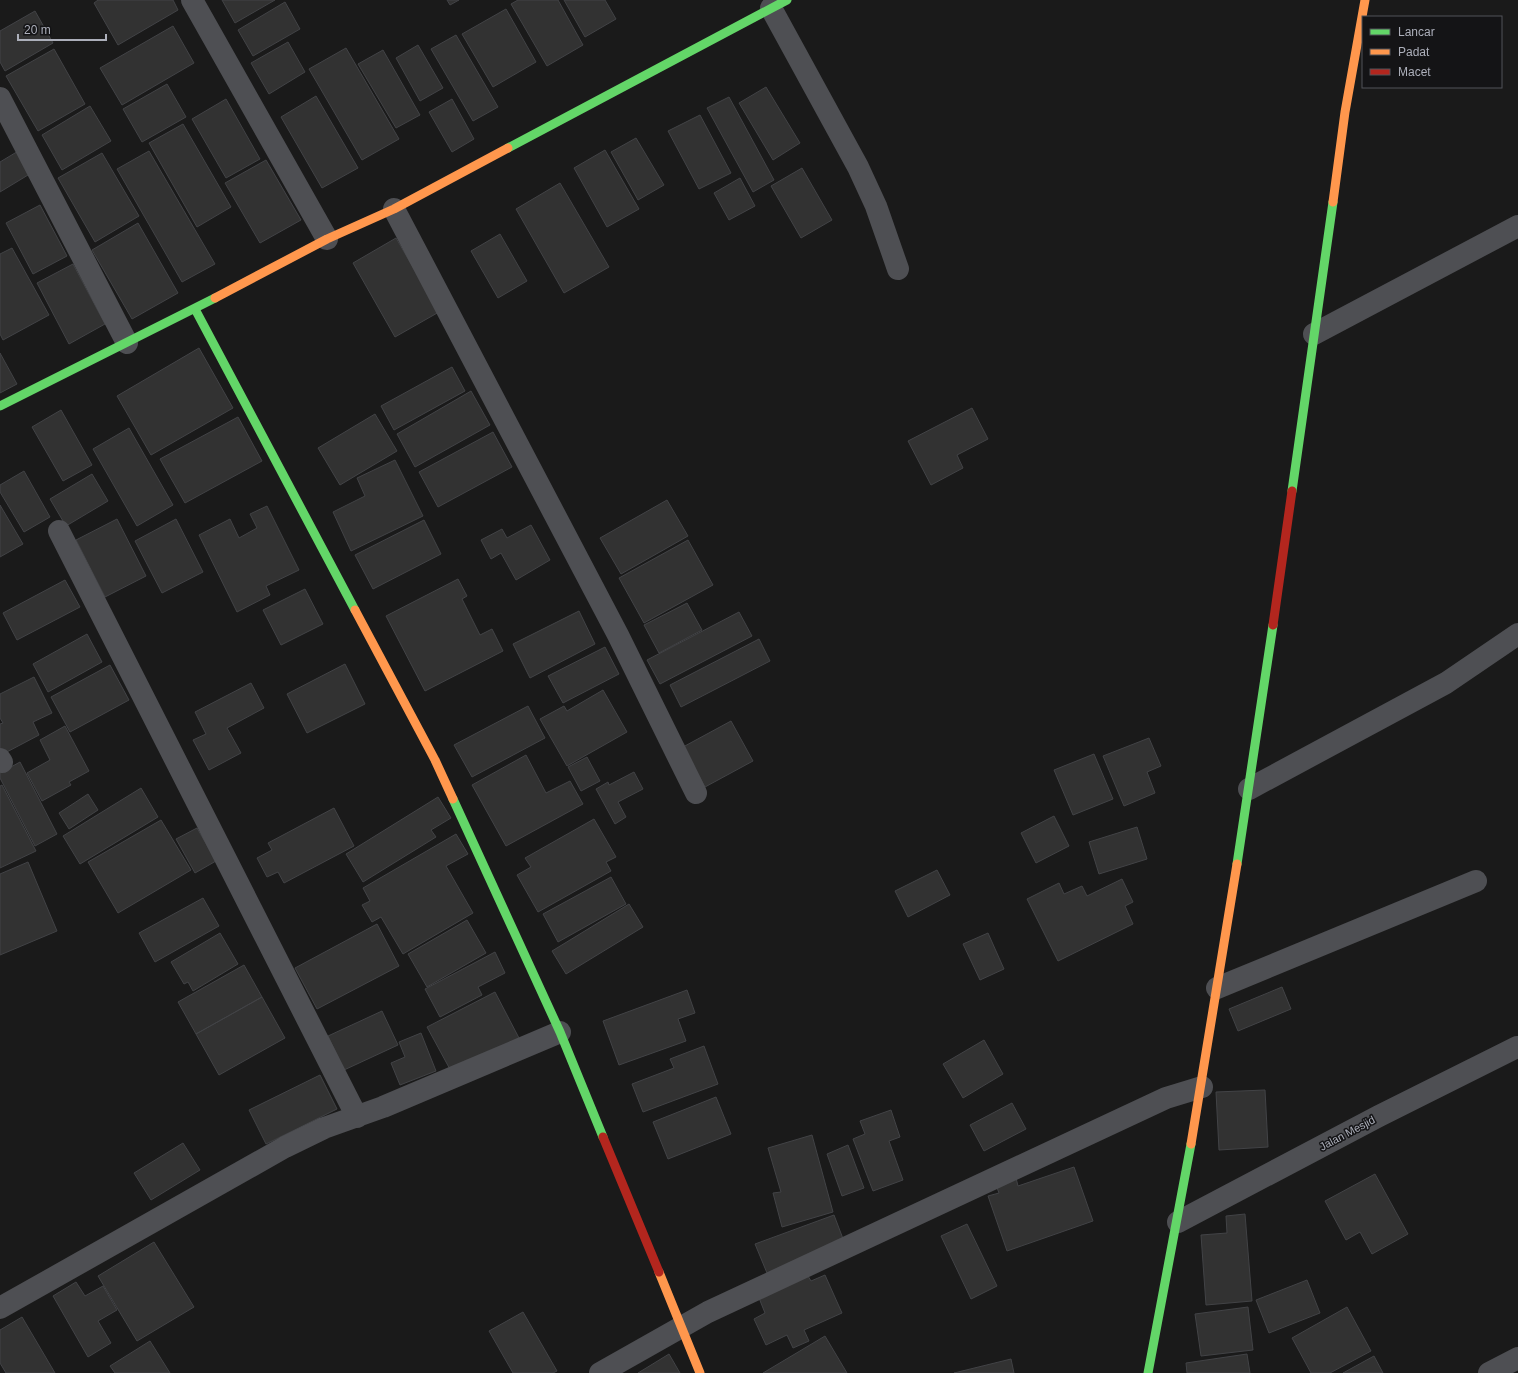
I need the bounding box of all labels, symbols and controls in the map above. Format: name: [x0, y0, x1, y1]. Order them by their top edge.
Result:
scale bar: [18, 16, 106, 42]
legend: [1362, 16, 1502, 88]
text: 20 m: [24, 23, 51, 37]
text: Lancar: [1398, 25, 1435, 39]
text: Padat: [1398, 45, 1430, 59]
text: Macet: [1398, 65, 1431, 79]
street label: Jalan Mesjid: [1317, 1113, 1377, 1153]

